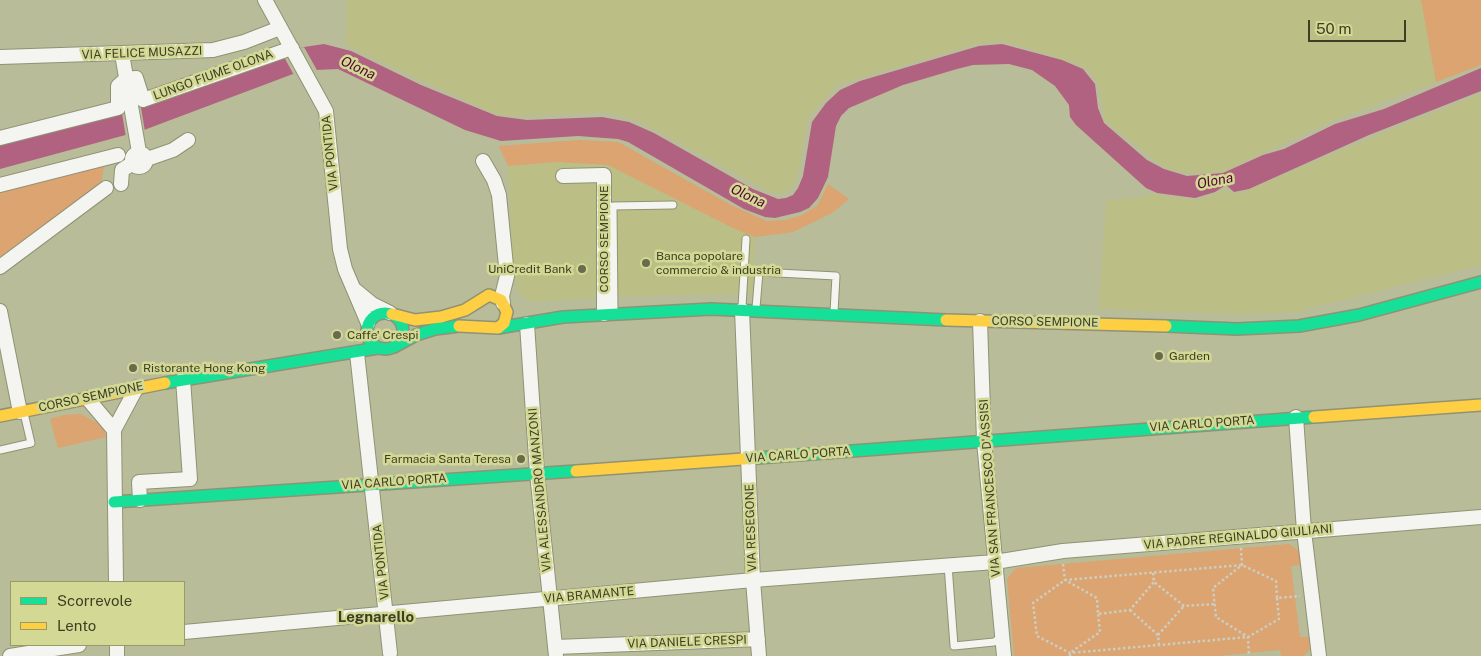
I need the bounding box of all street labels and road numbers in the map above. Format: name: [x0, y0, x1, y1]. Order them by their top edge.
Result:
street label: VIA FELICE MUSAZZI: [81, 44, 203, 62]
street label: LUNGO FIUME OLONA: [151, 47, 275, 103]
street label: VIA PONTIDA: [319, 115, 341, 191]
street label: CORSO SEMPIONE: [597, 185, 611, 293]
street label: CORSO SEMPIONE: [991, 314, 1099, 330]
street label: CORSO SEMPIONE: [37, 379, 145, 415]
street label: VIA SAN FRANCESCO D'ASSISI: [977, 399, 1003, 577]
street label: VIA ALESSANDRO MANZONI: [526, 407, 554, 573]
street label: VIA CARLO PORTA: [1149, 413, 1255, 435]
street label: VIA CARLO PORTA: [745, 444, 851, 466]
street label: VIA CARLO PORTA: [341, 471, 447, 493]
street label: VIA RESEGONE: [742, 484, 760, 572]
street label: VIA PADRE REGINALDO GIULIANI: [1143, 522, 1333, 552]
street label: VIA PONTIDA: [370, 524, 392, 600]
street label: VIA BRAMANTE: [543, 584, 635, 606]
street label: VIA DANIELE CRESPI: [627, 633, 747, 651]

